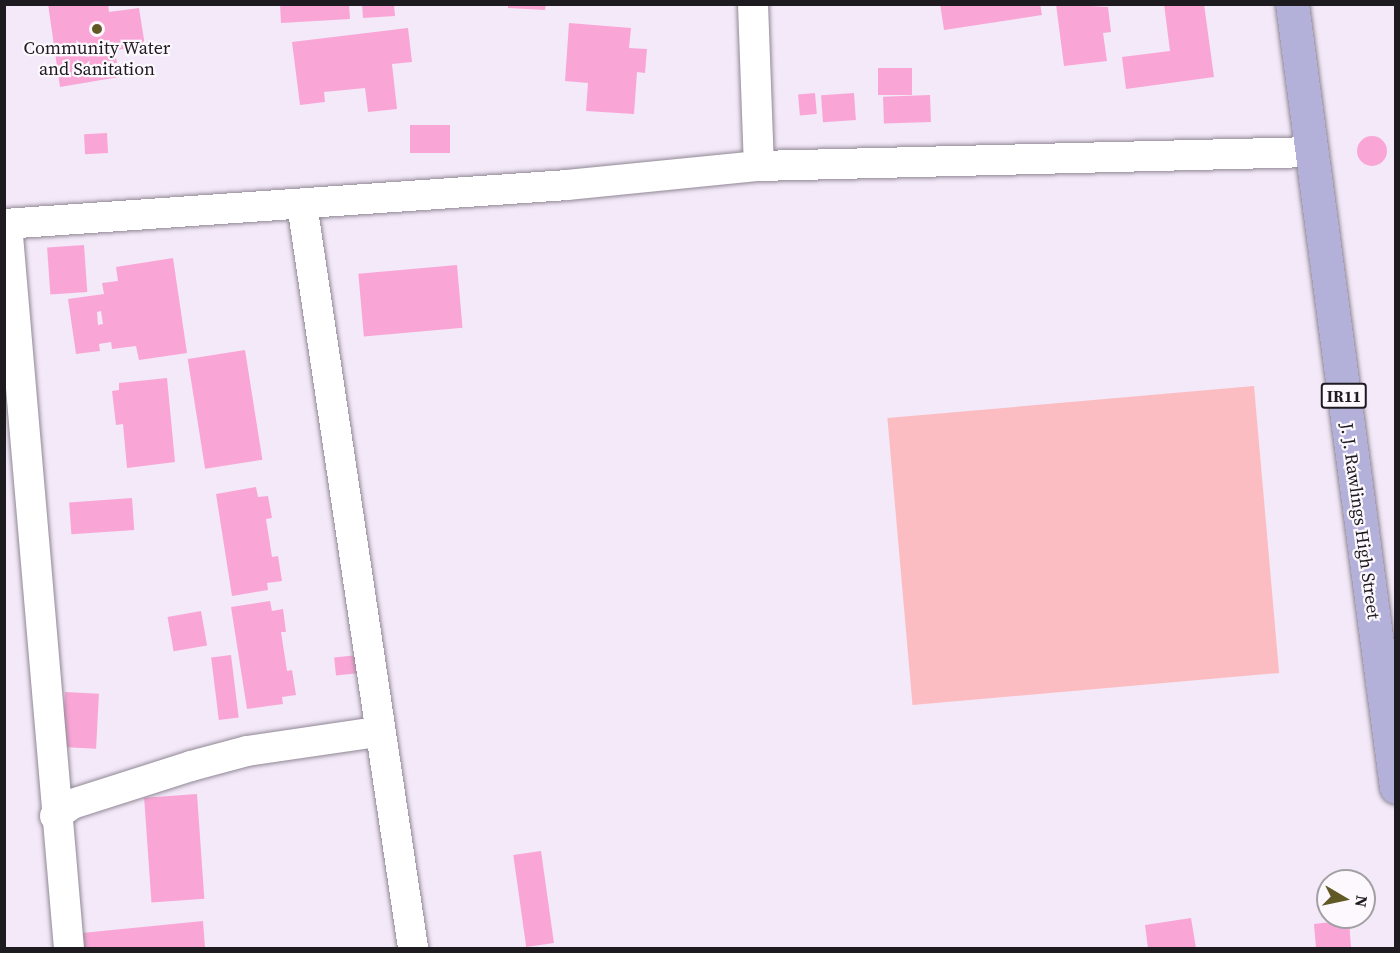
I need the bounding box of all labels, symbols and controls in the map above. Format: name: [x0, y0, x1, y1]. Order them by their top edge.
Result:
marker: Community Water and Sanitation: [90, 22, 104, 36]
place label: Community Water and Sanitation: [23, 38, 171, 80]
road number: IR11: [1320, 383, 1368, 409]
street label: J. J. Rawlings High Street: [1336, 421, 1384, 621]
north arrow: [1316, 869, 1376, 929]
text: N: [1350, 894, 1374, 909]

